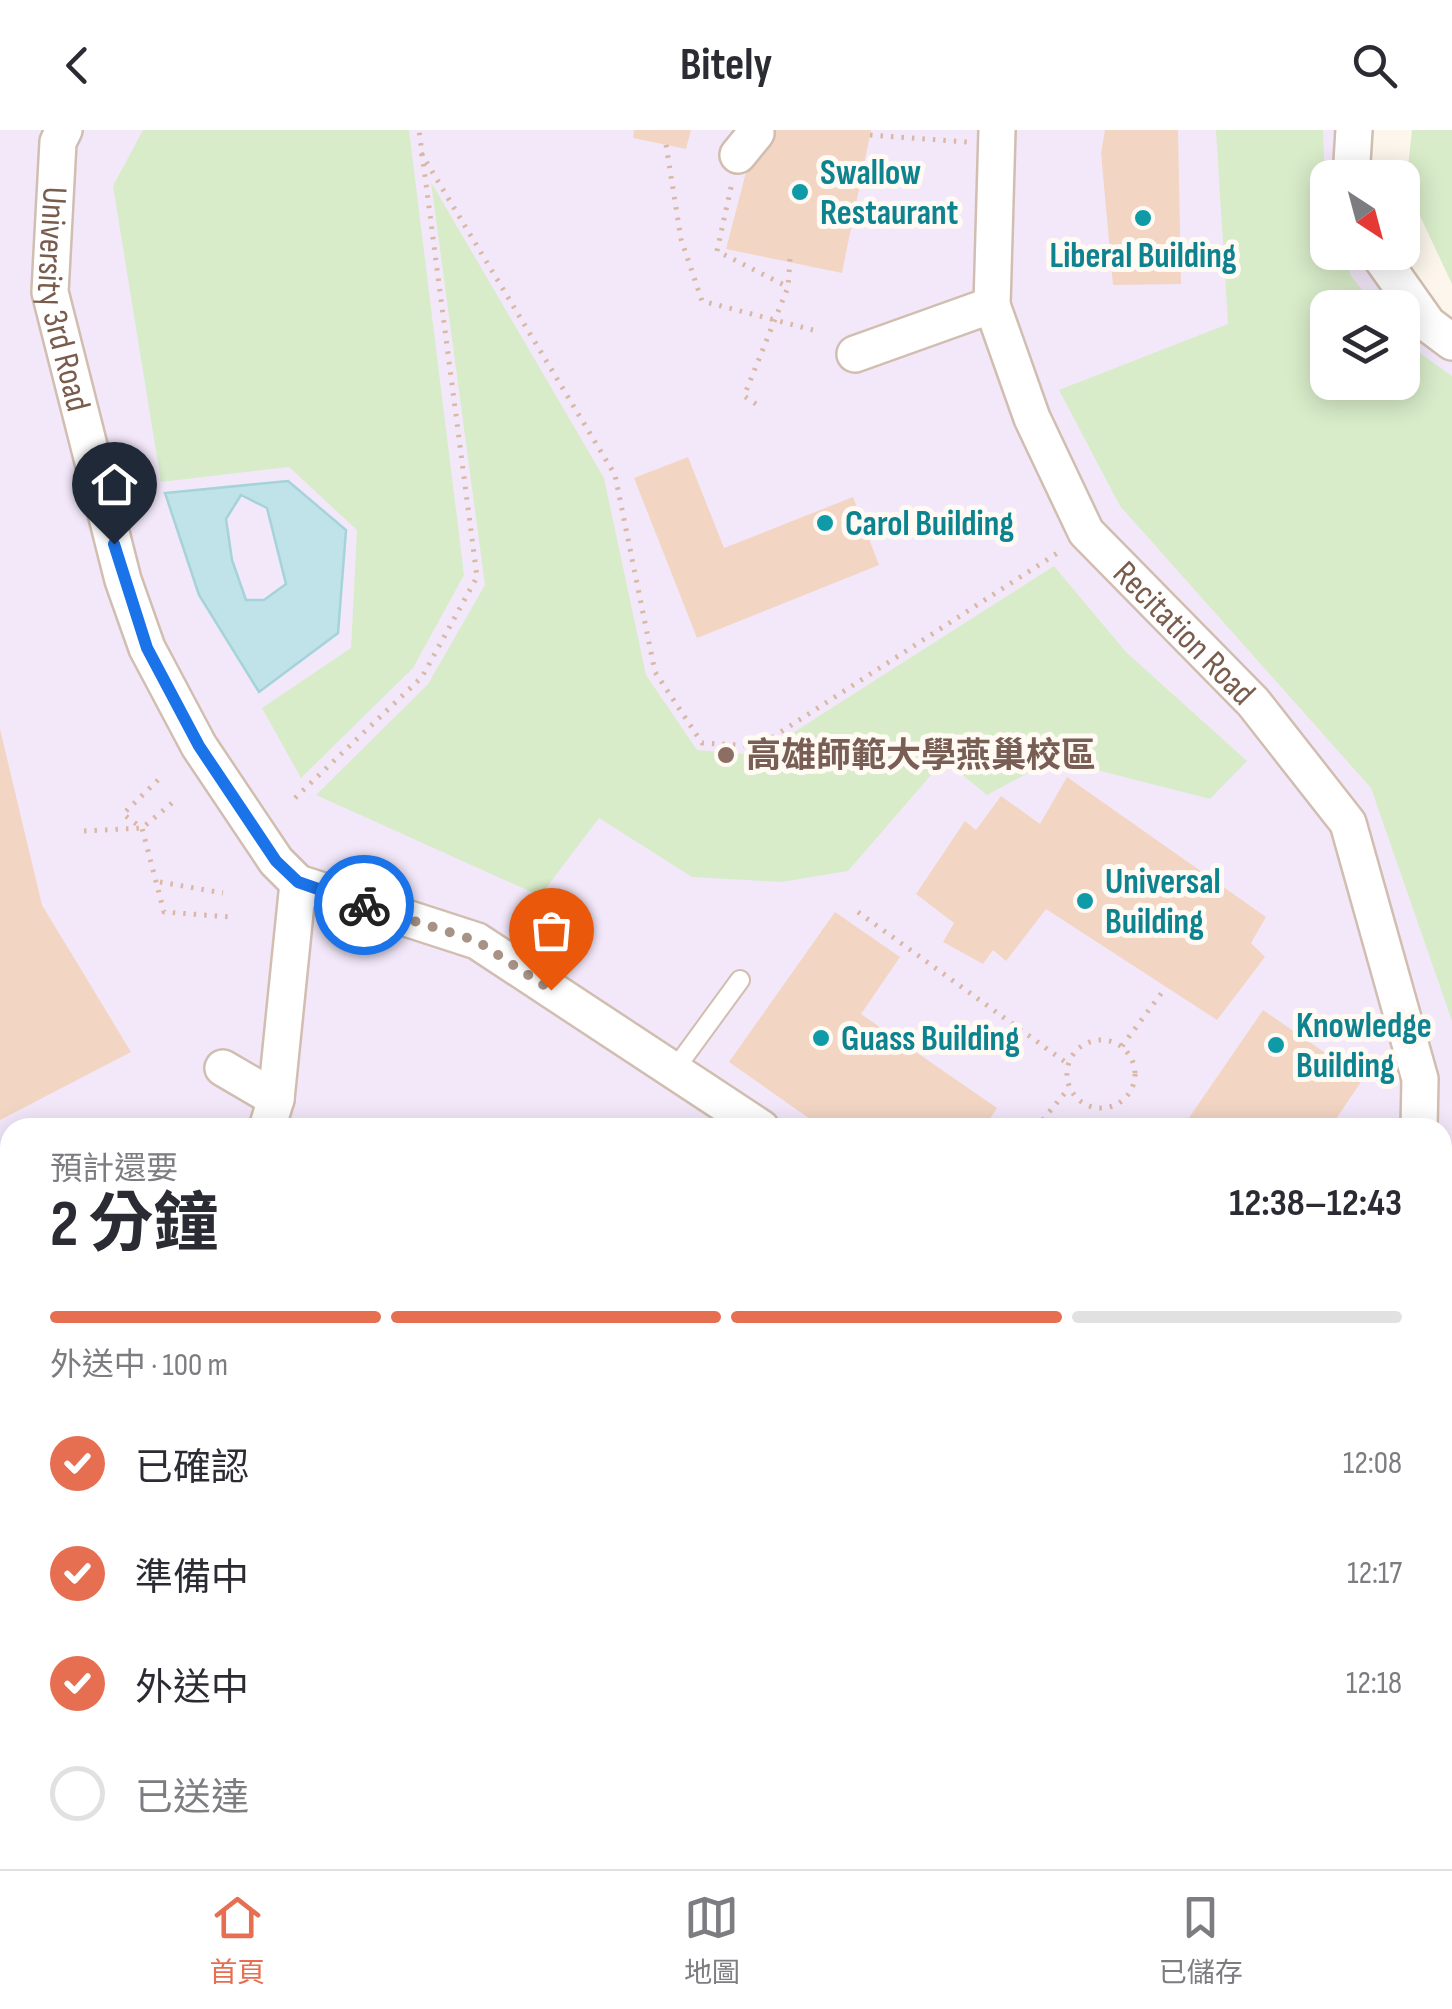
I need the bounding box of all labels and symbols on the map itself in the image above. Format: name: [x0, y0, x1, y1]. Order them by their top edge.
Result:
place label: Swallow Restaurant: [820, 152, 958, 235]
north arrow: [1310, 160, 1420, 270]
marker: Swallow Restaurant: [789, 181, 811, 203]
street label: University 3rd Road: [27, 186, 99, 416]
marker: Liberal Building: [1132, 207, 1154, 229]
place label: Liberal Building: [1049, 235, 1237, 278]
pin: [72, 442, 157, 545]
place label: Carol Building: [845, 503, 1014, 546]
marker: Carol Building: [814, 512, 836, 534]
street label: Recitation Road: [1104, 553, 1264, 715]
place label: 高雄師範大學燕巢校區: [746, 735, 1096, 778]
marker: 高雄師範大學燕巢校區: [715, 744, 737, 766]
courier: [314, 855, 414, 955]
place label: Universal Building: [1105, 861, 1221, 944]
pin: [509, 888, 594, 991]
marker: Universal Building: [1074, 890, 1096, 912]
place label: Knowledge Building: [1296, 1005, 1432, 1088]
place label: Guass Building: [841, 1018, 1020, 1061]
marker: Guass Building: [810, 1027, 832, 1049]
marker: Knowledge Building: [1265, 1034, 1287, 1056]

